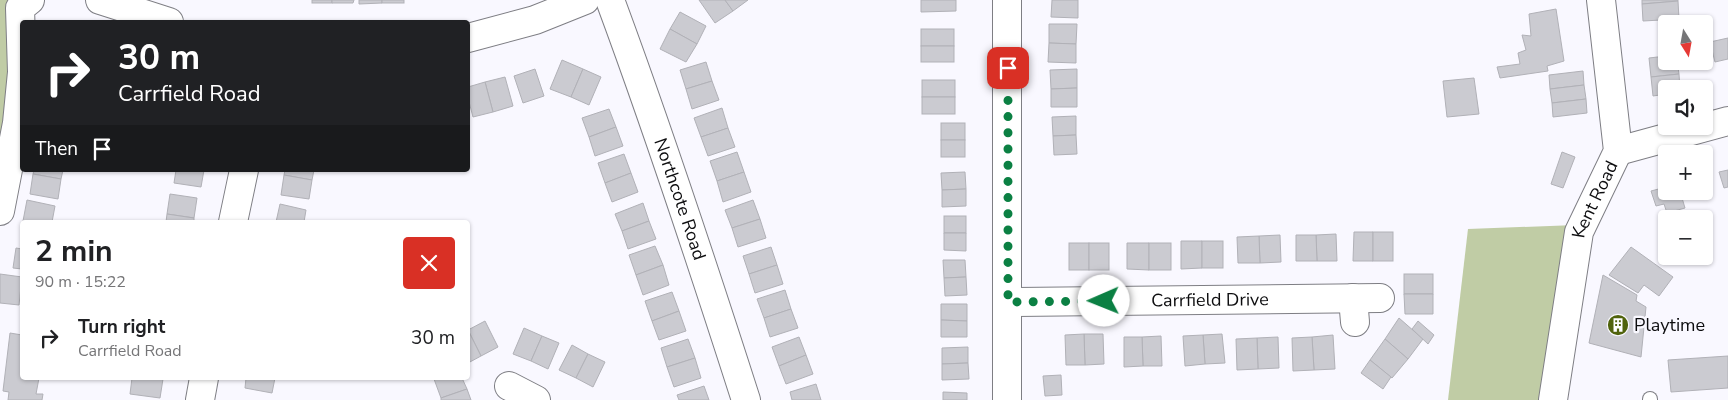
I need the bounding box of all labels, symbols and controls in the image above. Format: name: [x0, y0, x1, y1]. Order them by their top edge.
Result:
north arrow: [1658, 15, 1712, 70]
map controls: [1658, 15, 1713, 265]
text: 30 m: [118, 34, 200, 81]
icon: right: [35, 40, 100, 105]
pin: [987, 47, 1029, 89]
icon: arrive: [994, 54, 1022, 82]
text: Carrfield Road: [118, 79, 261, 109]
button: sound: [1658, 80, 1713, 135]
icon: arrive: [88, 135, 116, 163]
street label: Northcote Road: [648, 135, 712, 263]
text: Then: [35, 136, 78, 162]
button: +: [1658, 145, 1713, 200]
street label: Kent Road: [1566, 157, 1624, 240]
button: −: [1658, 210, 1713, 265]
text: 2 min: [35, 231, 113, 272]
button: close: [403, 237, 455, 289]
text: 90 m · 15:22: [35, 271, 126, 293]
position arrow: [1077, 274, 1129, 326]
street label: Carrfield Drive: [1151, 287, 1269, 312]
building icon: Playtime: [1606, 313, 1630, 337]
place label: Playtime: [1634, 313, 1705, 337]
text: Turn right: [78, 314, 165, 340]
icon: right: [35, 324, 63, 352]
text: 30 m: [411, 325, 455, 351]
text: Carrfield Road: [78, 340, 182, 362]

